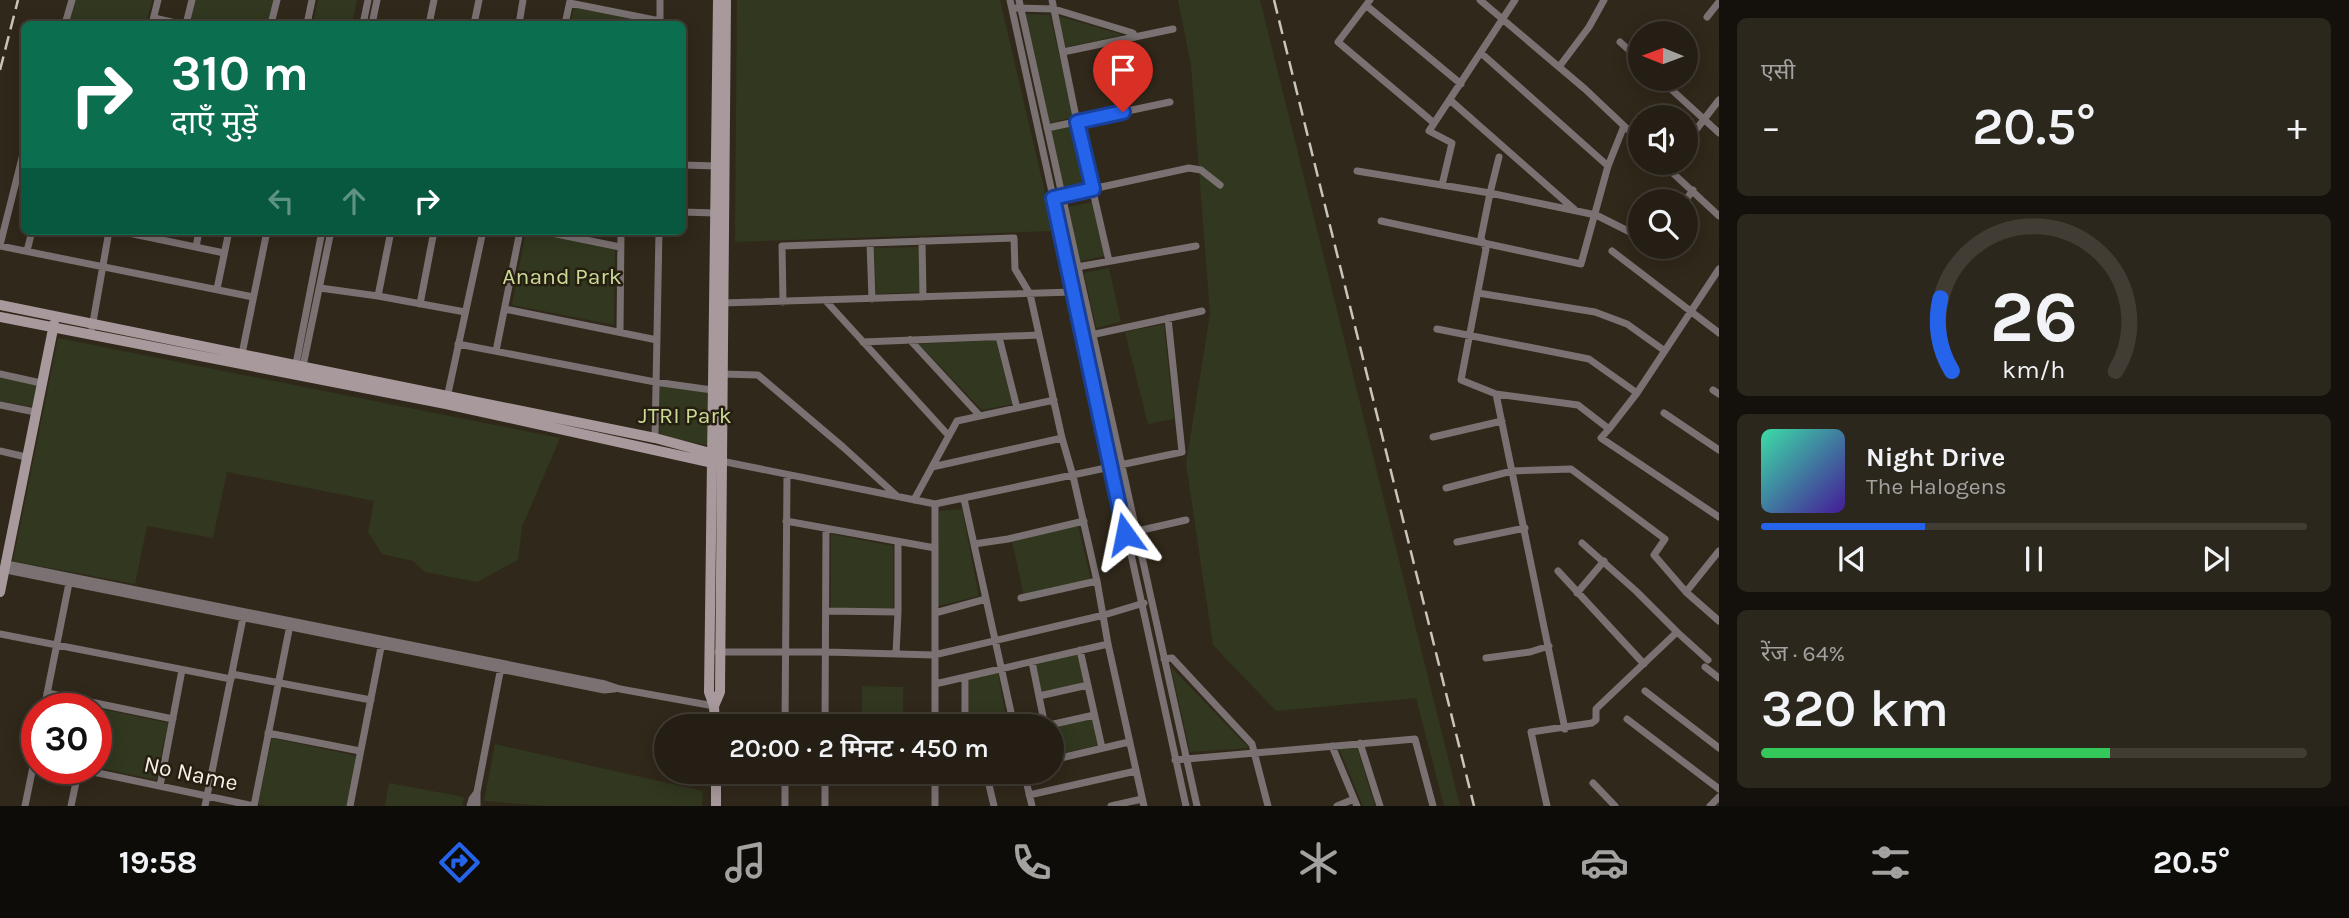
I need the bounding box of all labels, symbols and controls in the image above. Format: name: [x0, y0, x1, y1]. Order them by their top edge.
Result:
north arrow: [1628, 21, 1698, 91]
map controls: [1628, 21, 1698, 259]
pin: [1093, 40, 1153, 112]
text: 310 m: [171, 45, 309, 102]
icon: right: [56, 49, 147, 140]
icon: arrive: [1104, 51, 1142, 89]
text: एसी: [1761, 58, 1795, 85]
text: 20.5°: [1972, 96, 2096, 157]
text: दाएँ मुड़ें: [171, 104, 258, 141]
button: sound: [1628, 105, 1698, 175]
text: −: [1761, 105, 1781, 150]
text: +: [2287, 105, 2307, 150]
icon: left: [262, 182, 300, 220]
icon: ahead: [335, 182, 373, 220]
icon: right: [408, 182, 446, 220]
button: search: [1628, 189, 1698, 259]
park label: Anand Park: [502, 263, 622, 290]
text: 26: [1990, 274, 2078, 359]
text: km/h: [2002, 355, 2066, 384]
park label: JTRI Park: [638, 402, 732, 429]
text: Night Drive: [1866, 442, 2005, 473]
text: The Halogens: [1866, 473, 2006, 500]
position arrow: [1088, 497, 1162, 571]
icon: previous: [1833, 540, 1871, 578]
icon: pause: [2015, 540, 2053, 578]
icon: next: [2197, 540, 2235, 578]
text: रेंज · 64%: [1761, 640, 1845, 667]
text: 320 km: [1761, 678, 1949, 739]
speed limit sign: 30: [21, 693, 112, 784]
text: 20:00 · 2 मिनट · 450 m: [729, 733, 989, 764]
street label: No Name: [141, 750, 240, 797]
icon: directions: [435, 838, 484, 887]
icon: music: [721, 838, 770, 887]
icon: phone: [1007, 838, 1056, 887]
icon: climate: [1294, 838, 1343, 887]
icon: car: [1580, 838, 1629, 887]
icon: filters: [1866, 838, 1915, 887]
text: 19:58: [119, 844, 198, 881]
text: 20.5°: [2153, 844, 2230, 881]

